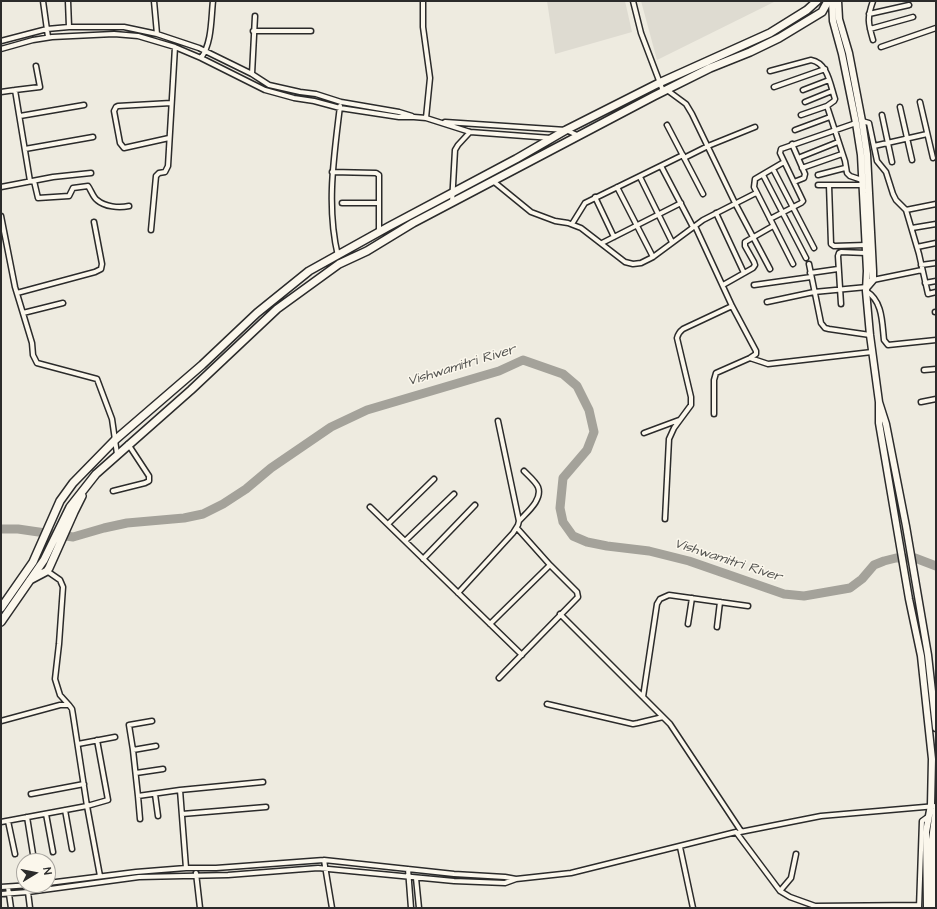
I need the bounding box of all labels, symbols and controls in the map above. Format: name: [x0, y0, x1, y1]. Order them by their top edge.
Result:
water label: Vishwamitri River: [406, 342, 518, 390]
water label: Vishwamitri River: [672, 536, 784, 586]
north arrow: [16, 853, 56, 893]
text: N: [39, 866, 55, 876]

